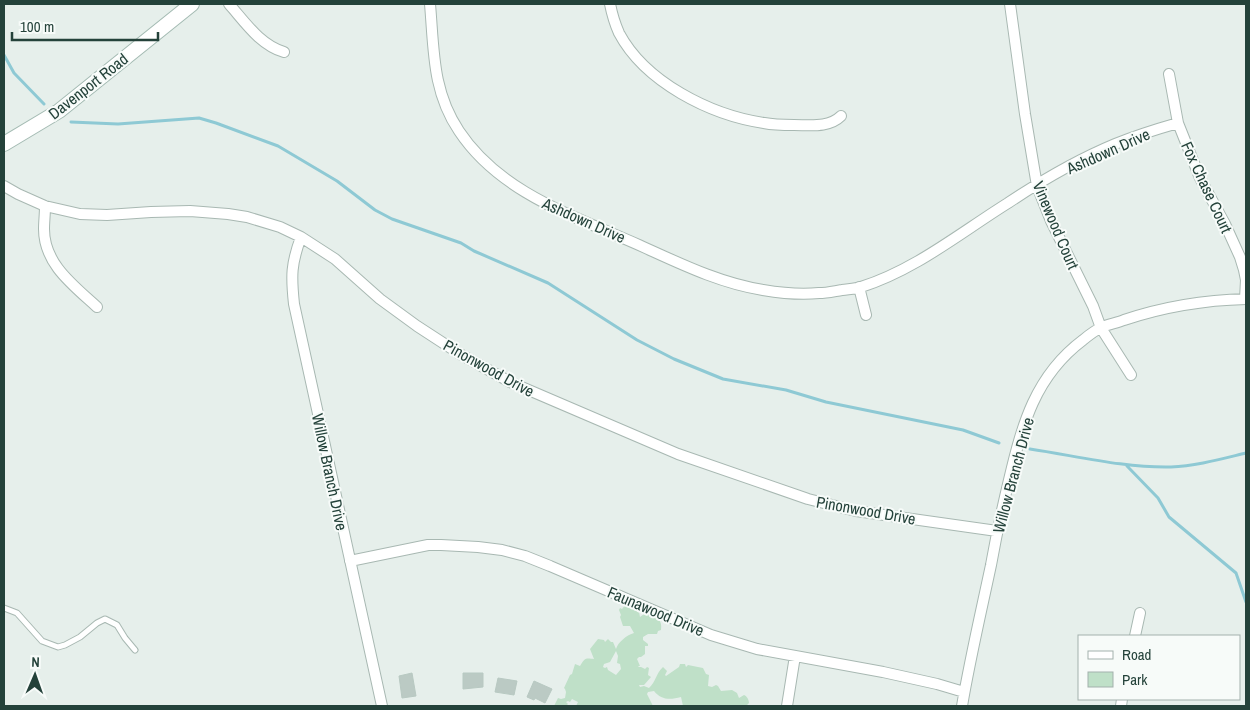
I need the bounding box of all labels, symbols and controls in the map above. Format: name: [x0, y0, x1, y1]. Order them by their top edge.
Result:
scale bar: [12, 10, 159, 42]
text: 100 m: [20, 16, 54, 37]
street label: Davenport Road: [44, 48, 132, 124]
street label: Ashdown Drive: [1062, 123, 1153, 180]
street label: Fox Chase Court: [1176, 138, 1238, 237]
street label: Vinewood Court: [1028, 178, 1085, 273]
street label: Ashdown Drive: [538, 191, 629, 248]
street label: Pinonwood Drive: [440, 334, 538, 402]
street label: Willow Branch Drive: [307, 412, 353, 532]
street label: Willow Branch Drive: [987, 415, 1039, 535]
street label: Pinonwood Drive: [815, 490, 917, 530]
street label: Faunawood Drive: [604, 581, 708, 641]
legend: [1078, 635, 1240, 700]
text: Road: [1122, 644, 1151, 665]
north arrow: [10, 650, 60, 700]
text: N: [31, 653, 40, 671]
text: Park: [1122, 669, 1148, 690]

